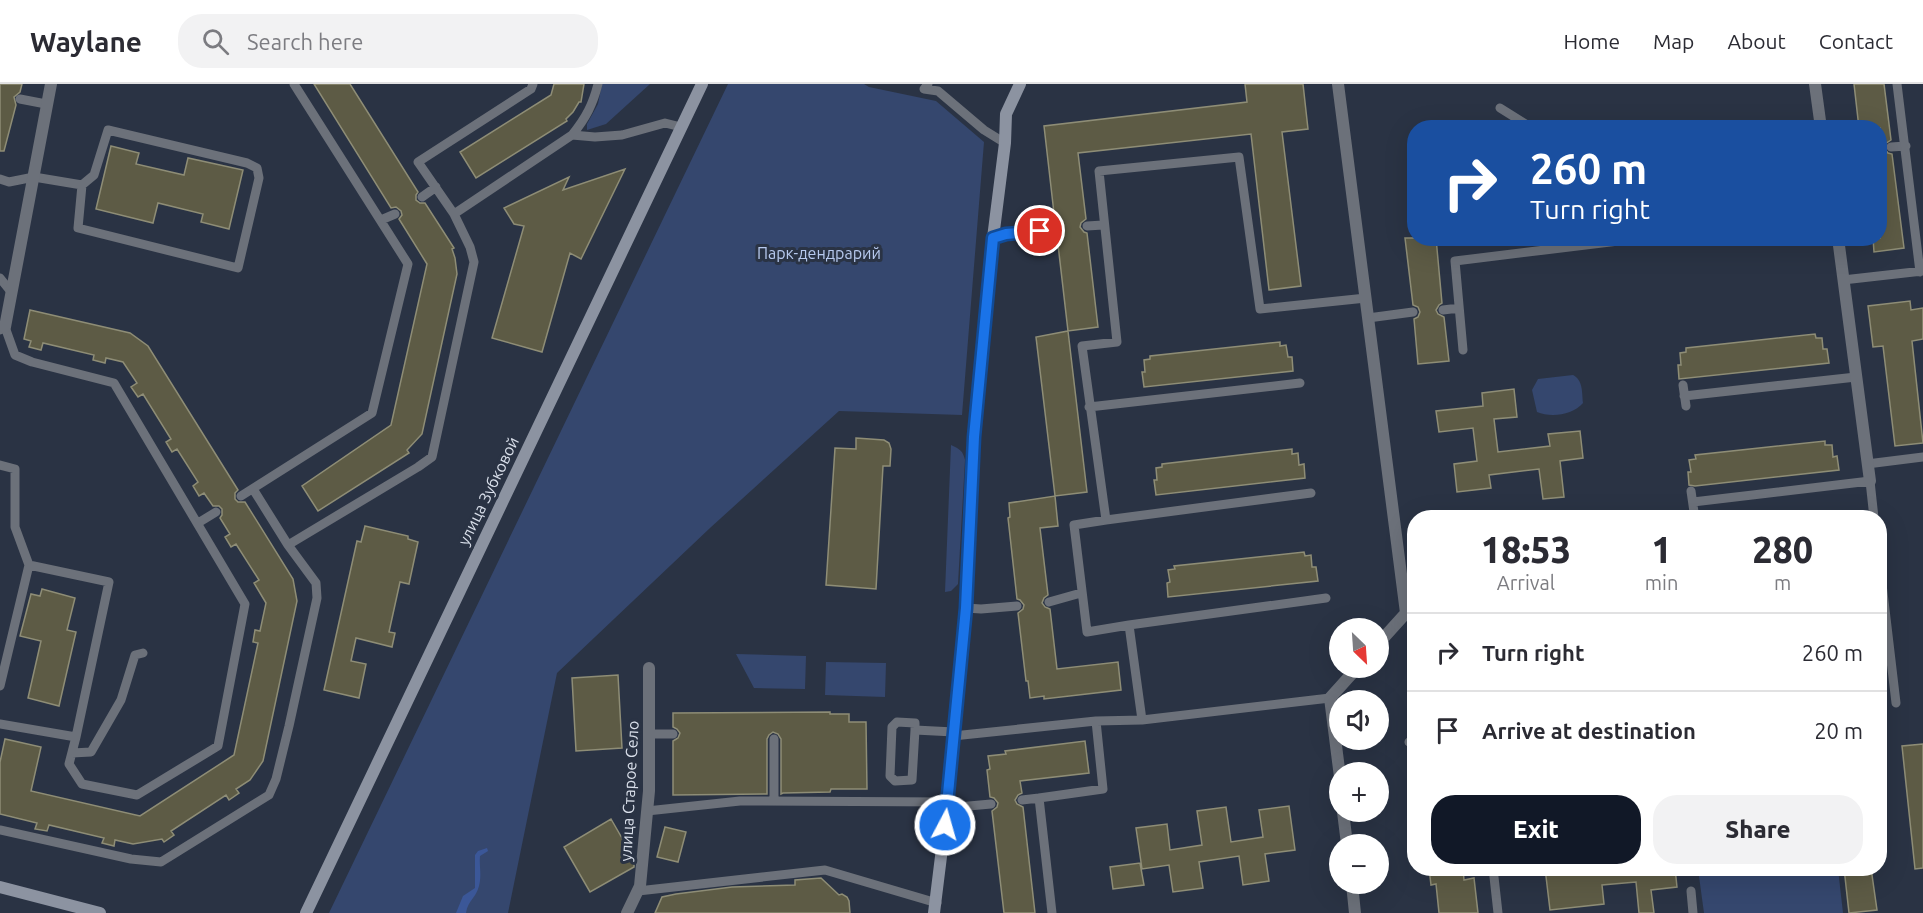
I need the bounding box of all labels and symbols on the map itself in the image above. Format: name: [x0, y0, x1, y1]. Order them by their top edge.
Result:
pin: [1014, 205, 1065, 256]
park label: Парк-дендрарий: [757, 244, 881, 262]
street label: улица Зубковой: [454, 434, 522, 548]
north arrow: [1329, 618, 1389, 678]
street label: улица Старое Село: [616, 720, 642, 862]
position arrow: [913, 793, 977, 857]

